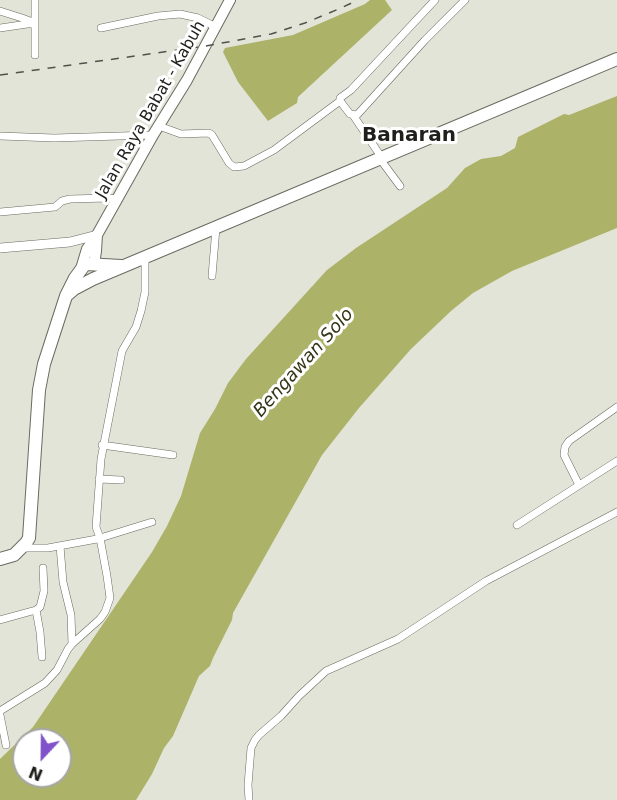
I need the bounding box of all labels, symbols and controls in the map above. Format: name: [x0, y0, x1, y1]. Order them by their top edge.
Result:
street label: Jalan Raya Babat - Kabuh: [92, 18, 210, 202]
district label: Banaran: [362, 124, 456, 148]
water label: Bengawan Solo: [250, 304, 358, 422]
north arrow: [12, 728, 72, 788]
text: N: [26, 762, 46, 785]

